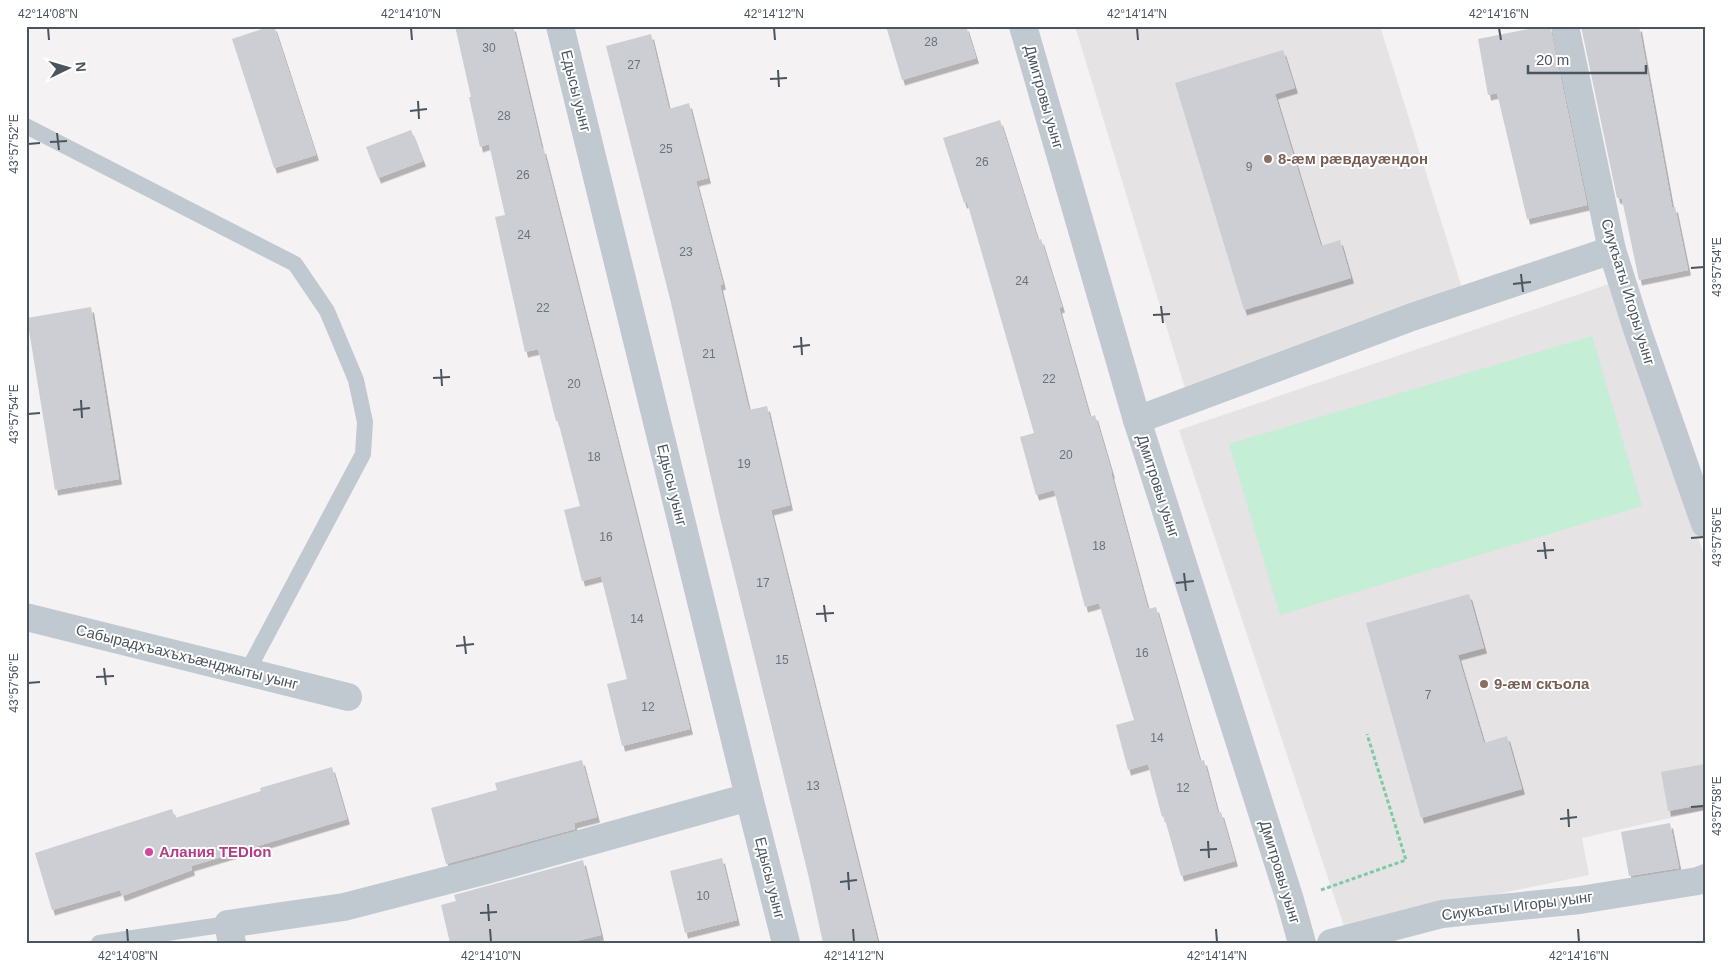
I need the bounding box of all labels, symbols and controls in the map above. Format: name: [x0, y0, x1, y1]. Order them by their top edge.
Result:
text: 42°14'08"N: [18, 7, 78, 21]
text: 42°14'10"N: [381, 7, 441, 21]
text: 42°14'12"N: [744, 7, 804, 21]
text: 42°14'14"N: [1107, 7, 1167, 21]
text: 42°14'16"N: [1469, 7, 1529, 21]
house number: 28: [924, 35, 938, 49]
house number: 30: [482, 41, 496, 55]
north arrow: [42, 42, 92, 92]
scale bar: [1528, 42, 1646, 74]
street label: Дмитровы уынг: [1022, 43, 1068, 151]
street label: Едысы уынг: [558, 48, 595, 134]
text: 20 m: [1536, 51, 1569, 68]
house number: 27: [627, 58, 641, 72]
text: N: [73, 61, 89, 73]
house number: 28: [497, 109, 511, 123]
text: 43°57'52"E: [7, 114, 21, 174]
house number: 25: [659, 142, 673, 156]
place label: 8-æм рӕвдауӕндон: [1278, 150, 1428, 167]
marker: 8-æм рӕвдауӕндон: [1262, 153, 1274, 165]
house number: 26: [975, 155, 989, 169]
house number: 9: [1246, 160, 1253, 174]
house number: 26: [516, 168, 530, 182]
street label: Сиукъаты Игоры уынг: [1598, 217, 1659, 368]
house number: 24: [517, 228, 531, 242]
text: 43°57'54"E: [1710, 237, 1724, 297]
house number: 23: [679, 245, 693, 259]
house number: 24: [1015, 274, 1029, 288]
house number: 22: [536, 301, 550, 315]
house number: 21: [702, 347, 716, 361]
house number: 22: [1042, 372, 1056, 386]
house number: 20: [567, 377, 581, 391]
text: 43°57'54"E: [7, 384, 21, 444]
street label: Дмитровы уынг: [1134, 432, 1183, 540]
street label: Едысы уынг: [654, 442, 691, 528]
house number: 20: [1059, 448, 1073, 462]
house number: 18: [587, 450, 601, 464]
house number: 19: [737, 457, 751, 471]
text: 43°57'56"E: [1710, 507, 1724, 567]
house number: 16: [599, 530, 613, 544]
house number: 18: [1092, 539, 1106, 553]
house number: 17: [756, 576, 770, 590]
house number: 14: [630, 612, 644, 626]
street label: Сабырадхъахъхъæнджыты уынг: [74, 621, 300, 692]
house number: 16: [1135, 646, 1149, 660]
text: 43°57'56"E: [7, 653, 21, 713]
house number: 15: [775, 653, 789, 667]
place label: 9-æм скъола: [1494, 675, 1590, 692]
marker: 9-æм скъола: [1478, 678, 1490, 690]
house number: 7: [1425, 688, 1432, 702]
house number: 12: [641, 700, 655, 714]
house number: 14: [1150, 731, 1164, 745]
text: 43°57'58"E: [1710, 776, 1724, 836]
house number: 13: [806, 779, 820, 793]
house number: 12: [1176, 781, 1190, 795]
street label: Дмитровы уынг: [1257, 818, 1304, 926]
street label: Едысы уынг: [752, 835, 789, 921]
place label: Алания ТEDIon: [159, 843, 271, 860]
marker: Алания ТEDIon: [143, 846, 155, 858]
street label: Сиукъаты Игоры уынг: [1440, 888, 1594, 923]
house number: 10: [696, 889, 710, 903]
text: 42°14'08"N: [98, 949, 158, 963]
text: 42°14'10"N: [461, 949, 521, 963]
text: 42°14'12"N: [824, 949, 884, 963]
text: 42°14'14"N: [1187, 949, 1247, 963]
text: 42°14'16"N: [1549, 949, 1609, 963]

